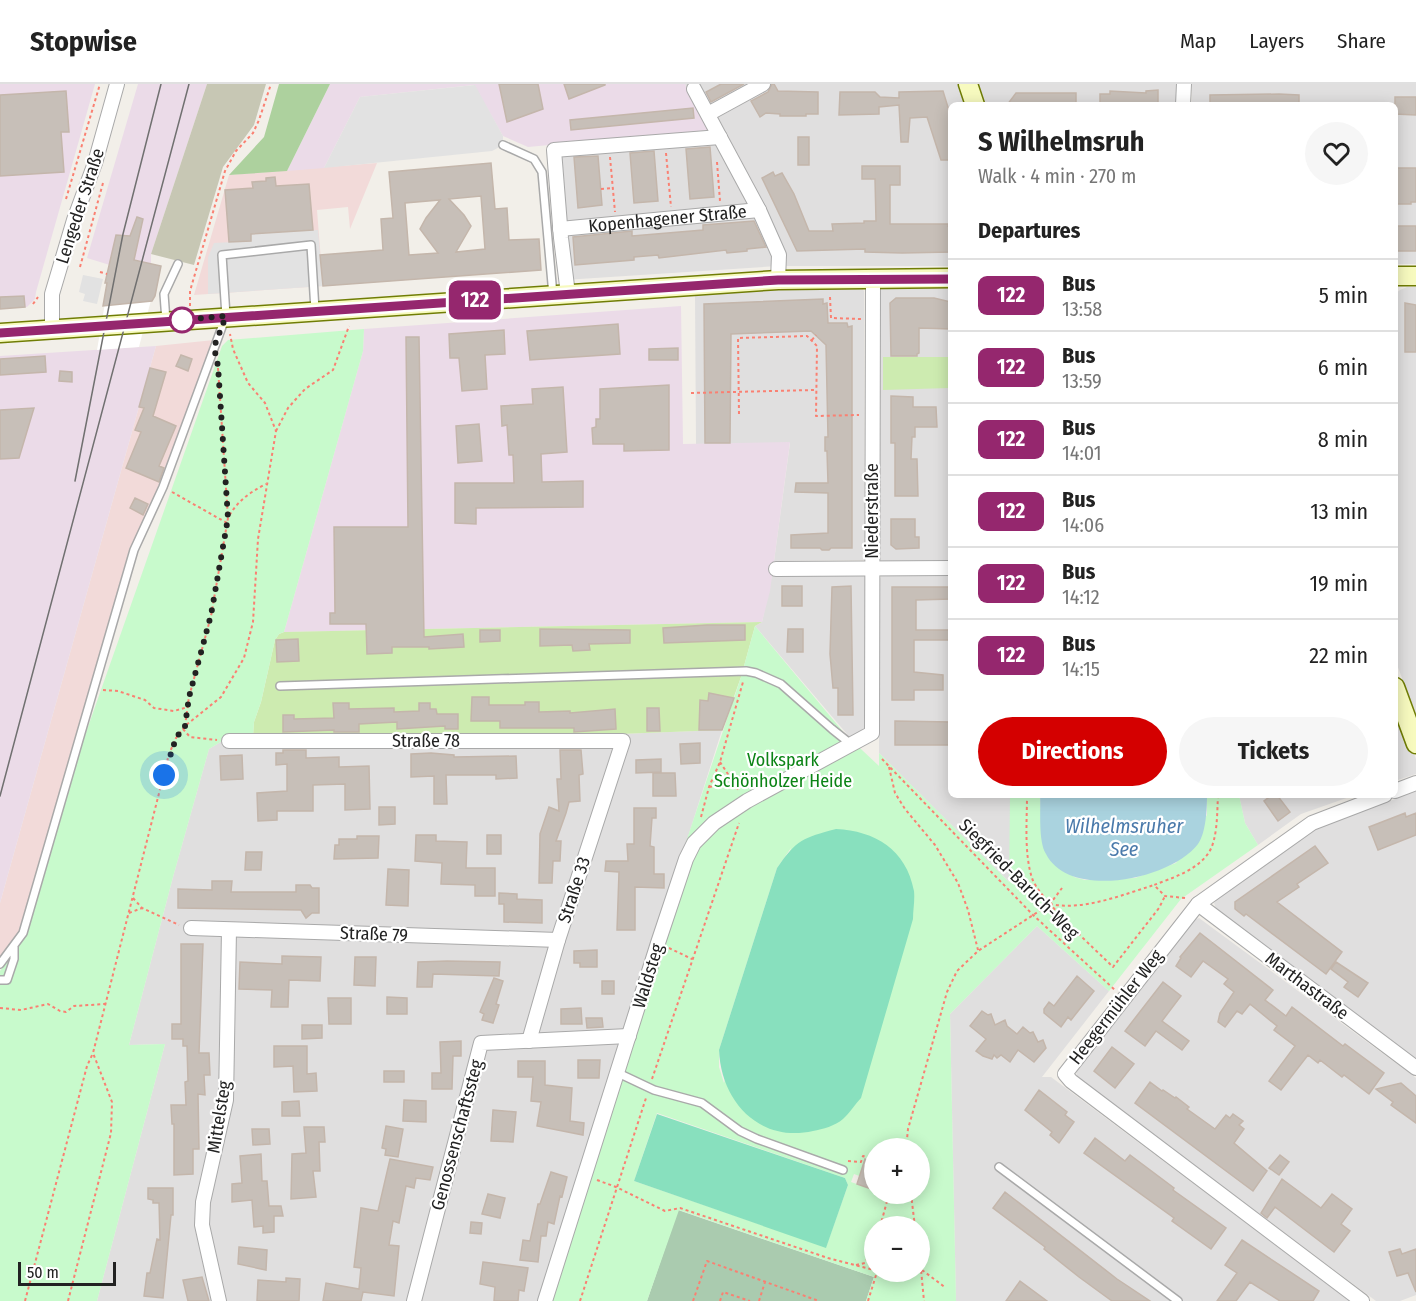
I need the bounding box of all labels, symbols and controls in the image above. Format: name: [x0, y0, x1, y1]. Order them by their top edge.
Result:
text: Stopwise: [30, 25, 137, 58]
text: Map: [1180, 28, 1216, 54]
text: Layers: [1249, 28, 1304, 54]
text: Share: [1337, 28, 1386, 54]
button: heart: [1305, 122, 1368, 185]
text: S Wilhelmsruh: [978, 125, 1144, 158]
street label: Lengeder Straße: [51, 145, 109, 266]
text: Walk · 4 min · 270 m: [978, 164, 1136, 188]
street label: Kopenhagener Straße: [587, 200, 748, 237]
text: Departures: [978, 217, 1080, 244]
text: Bus: [1062, 270, 1095, 297]
line badge: 122: [440, 280, 510, 320]
text: 122: [997, 282, 1025, 308]
text: 5 min: [1319, 282, 1368, 309]
text: 122: [461, 287, 489, 313]
text: 13:58: [1062, 297, 1102, 321]
unlabelled marker: [169, 307, 195, 333]
text: Bus: [1062, 342, 1095, 369]
text: 122: [997, 354, 1025, 380]
text: 6 min: [1318, 354, 1368, 381]
text: 13:59: [1062, 369, 1102, 393]
text: Bus: [1062, 414, 1095, 441]
text: 122: [997, 426, 1025, 452]
text: 8 min: [1318, 426, 1368, 453]
text: 14:01: [1062, 441, 1101, 465]
street label: Niederstraße: [861, 463, 883, 559]
text: Bus: [1062, 486, 1095, 513]
text: 122: [997, 498, 1025, 524]
text: 13 min: [1310, 498, 1368, 525]
text: 14:06: [1062, 513, 1104, 537]
text: Bus: [1062, 558, 1095, 585]
text: 122: [997, 570, 1025, 596]
text: 19 min: [1310, 570, 1368, 597]
text: 14:12: [1062, 585, 1100, 609]
text: Bus: [1062, 630, 1095, 657]
text: 122: [997, 642, 1025, 668]
text: 22 min: [1309, 642, 1368, 669]
text: 14:15: [1062, 657, 1100, 681]
button: Directions: [978, 717, 1167, 786]
button: Tickets: [1179, 717, 1368, 786]
street label: Straße 78: [392, 730, 460, 752]
park label: Volkspark Schönholzer Heide: [714, 749, 852, 792]
your location: [149, 760, 179, 790]
street label: Siegfried-Baruch-Weg: [954, 814, 1084, 944]
water label: Wilhelmsruher See: [1065, 814, 1184, 861]
street label: Straße 33: [553, 854, 595, 926]
street label: Straße 79: [340, 922, 408, 946]
street label: Waldsteg: [628, 940, 668, 1011]
street label: Heegermühler Weg: [1064, 945, 1168, 1069]
street label: Marthastraße: [1261, 948, 1353, 1025]
street label: Genossenschaftssteg: [426, 1057, 488, 1213]
street label: Mittelsteg: [202, 1079, 236, 1155]
map controls: [864, 1138, 930, 1282]
button: +: [864, 1138, 930, 1204]
button: −: [864, 1216, 930, 1282]
scale bar: [18, 1259, 116, 1286]
text: 50 m: [27, 1263, 59, 1282]

